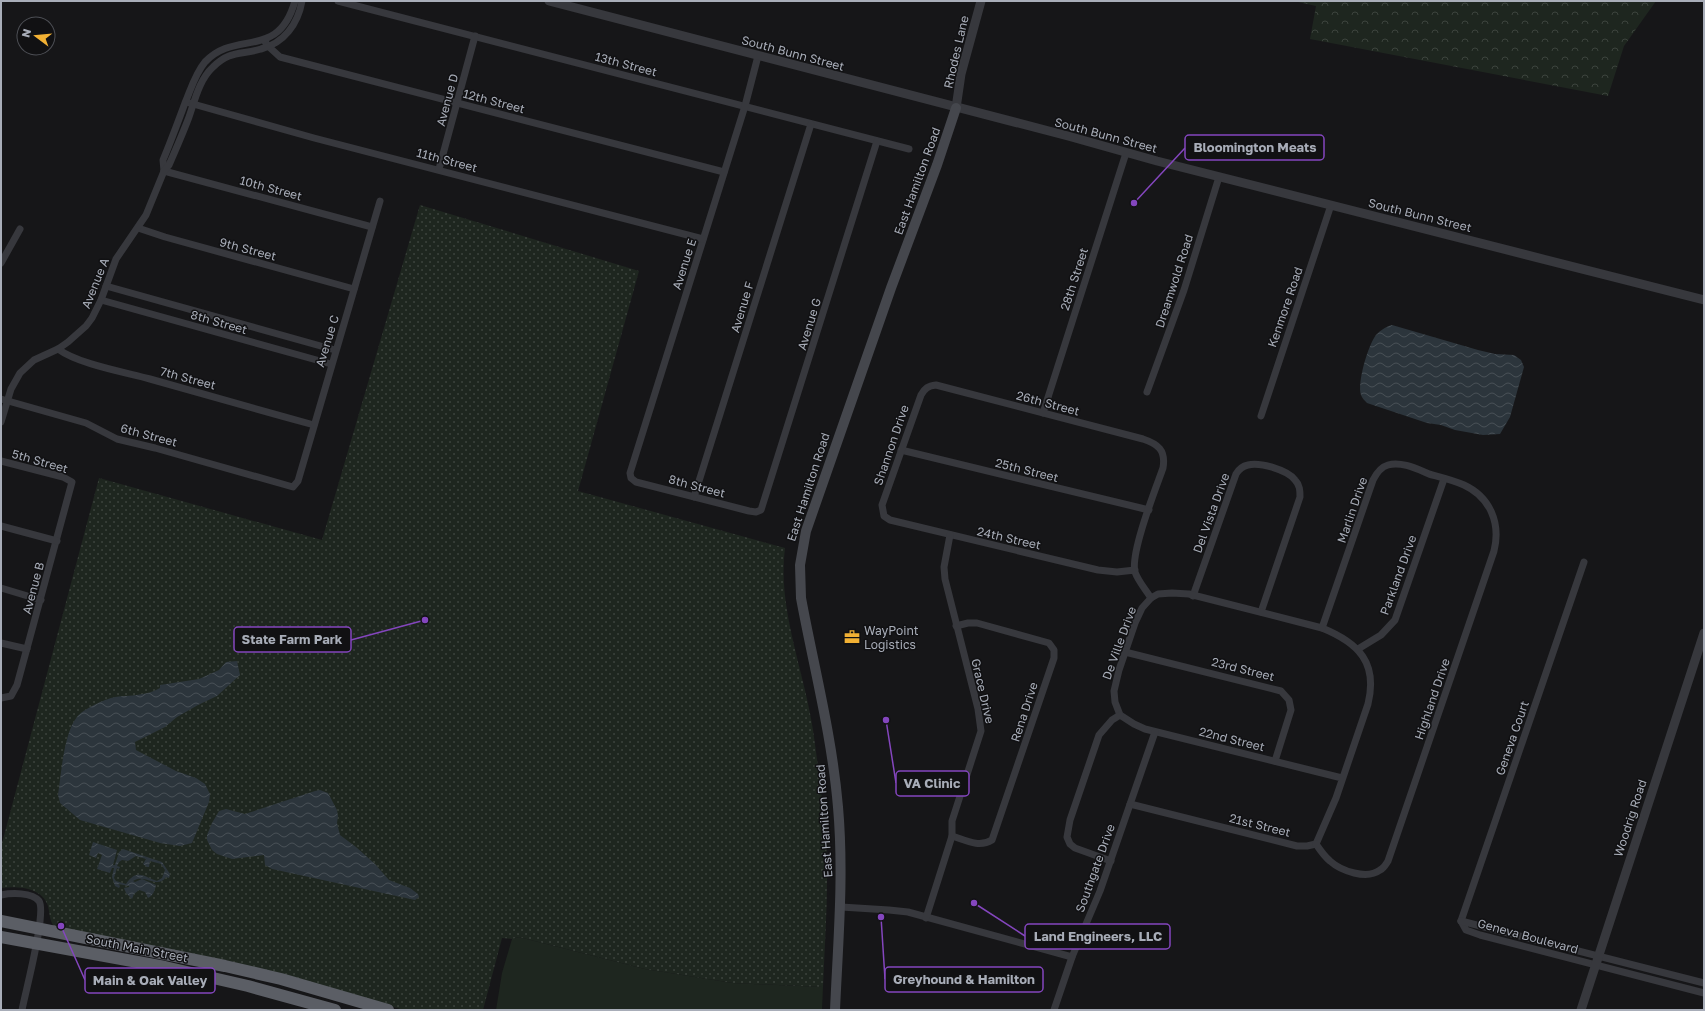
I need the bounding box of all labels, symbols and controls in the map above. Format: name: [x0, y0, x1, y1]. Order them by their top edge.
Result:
street label: Rhodes Lane: [940, 14, 972, 90]
north arrow: [16, 16, 56, 56]
text: N: [19, 27, 33, 39]
street label: South Bunn Street: [740, 32, 846, 74]
street label: 13th Street: [593, 49, 659, 80]
street label: Avenue D: [433, 72, 461, 128]
street label: 12th Street: [461, 86, 527, 117]
street label: South Bunn Street: [1053, 114, 1159, 156]
street label: East Hamilton Road: [891, 125, 943, 237]
callout: Bloomington Meats: [1185, 135, 1324, 160]
text: Bloomington Meats: [1193, 139, 1317, 155]
street label: 11th Street: [415, 145, 479, 175]
street label: 10th Street: [238, 172, 304, 204]
street label: South Bunn Street: [1367, 195, 1473, 235]
street label: Dreamwold Road: [1152, 232, 1196, 330]
street label: 9th Street: [218, 234, 278, 264]
street label: Avenue E: [669, 237, 699, 291]
street label: 28th Street: [1057, 246, 1091, 312]
street label: Avenue A: [78, 255, 112, 311]
street label: Kenmore Road: [1264, 265, 1306, 349]
street label: Avenue F: [727, 280, 757, 334]
street label: Avenue G: [794, 296, 824, 352]
street label: 8th Street: [189, 307, 249, 337]
street label: Avenue C: [312, 313, 342, 369]
street label: 7th Street: [158, 363, 218, 393]
street label: 26th Street: [1015, 387, 1081, 419]
street label: Shannon Drive: [870, 403, 912, 487]
street label: 6th Street: [119, 420, 179, 450]
street label: East Hamilton Road: [783, 431, 833, 543]
street label: 5th Street: [10, 446, 70, 476]
street label: 25th Street: [994, 455, 1060, 485]
street label: 8th Street: [667, 471, 727, 501]
street label: Del Vista Drive: [1190, 471, 1232, 555]
street label: Marlin Drive: [1334, 475, 1370, 545]
street label: 24th Street: [976, 523, 1043, 553]
street label: Parkland Drive: [1377, 533, 1419, 617]
street label: Avenue B: [19, 560, 47, 616]
street label: De Ville Drive: [1099, 604, 1139, 682]
place label: WayPoint Logistics: [864, 623, 919, 652]
callout: State Farm Park: [234, 627, 351, 652]
office icon: WayPoint Logistics: [843, 628, 861, 646]
text: State Farm Park: [242, 631, 343, 647]
street label: 23rd Street: [1210, 654, 1276, 684]
street label: Highland Drive: [1411, 656, 1453, 742]
street label: Grace Drive: [968, 657, 998, 725]
street label: Rena Drive: [1007, 680, 1041, 744]
street label: Geneva Court: [1492, 699, 1532, 777]
street label: 22nd Street: [1198, 724, 1267, 754]
street label: East Hamilton Road: [813, 764, 835, 878]
callout: VA Clinic: [896, 771, 969, 796]
text: VA Clinic: [904, 775, 961, 791]
street label: Woodrig Road: [1610, 777, 1650, 859]
street label: 21st Street: [1228, 810, 1292, 840]
street label: Southgate Drive: [1072, 822, 1118, 914]
street label: Geneva Boulevard: [1476, 915, 1580, 957]
callout: Land Engineers, LLC: [1025, 924, 1170, 949]
text: Land Engineers, LLC: [1034, 928, 1162, 944]
street label: South Main Street: [85, 931, 189, 965]
callout: Greyhound & Hamilton: [885, 967, 1043, 992]
callout: Main & Oak Valley: [85, 968, 215, 993]
text: Greyhound & Hamilton: [893, 971, 1035, 987]
text: Main & Oak Valley: [93, 972, 207, 988]

